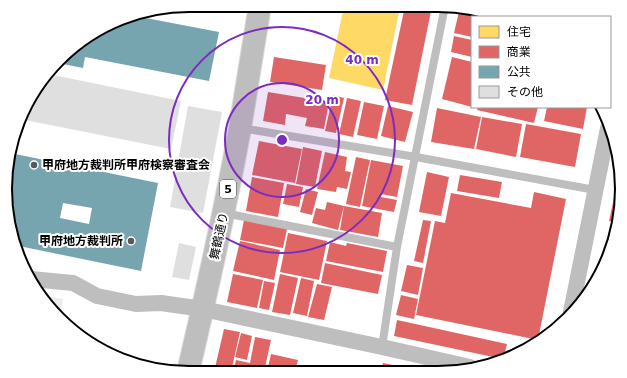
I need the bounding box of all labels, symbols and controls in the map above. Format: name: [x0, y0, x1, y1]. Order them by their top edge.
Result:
legend: [471, 16, 611, 108]
text: 住宅: [507, 25, 531, 39]
text: 商業: [507, 45, 531, 59]
text: 40 m: [345, 53, 379, 67]
text: 公共: [507, 65, 531, 79]
text: その他: [507, 85, 543, 99]
text: 20 m: [305, 93, 339, 107]
centre of rings: [275, 133, 289, 147]
place label: 甲府地方裁判所甲府検察審査会: [42, 158, 210, 172]
marker: 甲府地方裁判所甲府検察審査会: [29, 160, 39, 170]
road number: 5: [220, 180, 236, 198]
street label: 舞鶴通り: [207, 211, 231, 261]
place label: 甲府地方裁判所: [39, 234, 123, 248]
marker: 甲府地方裁判所: [126, 236, 136, 246]

